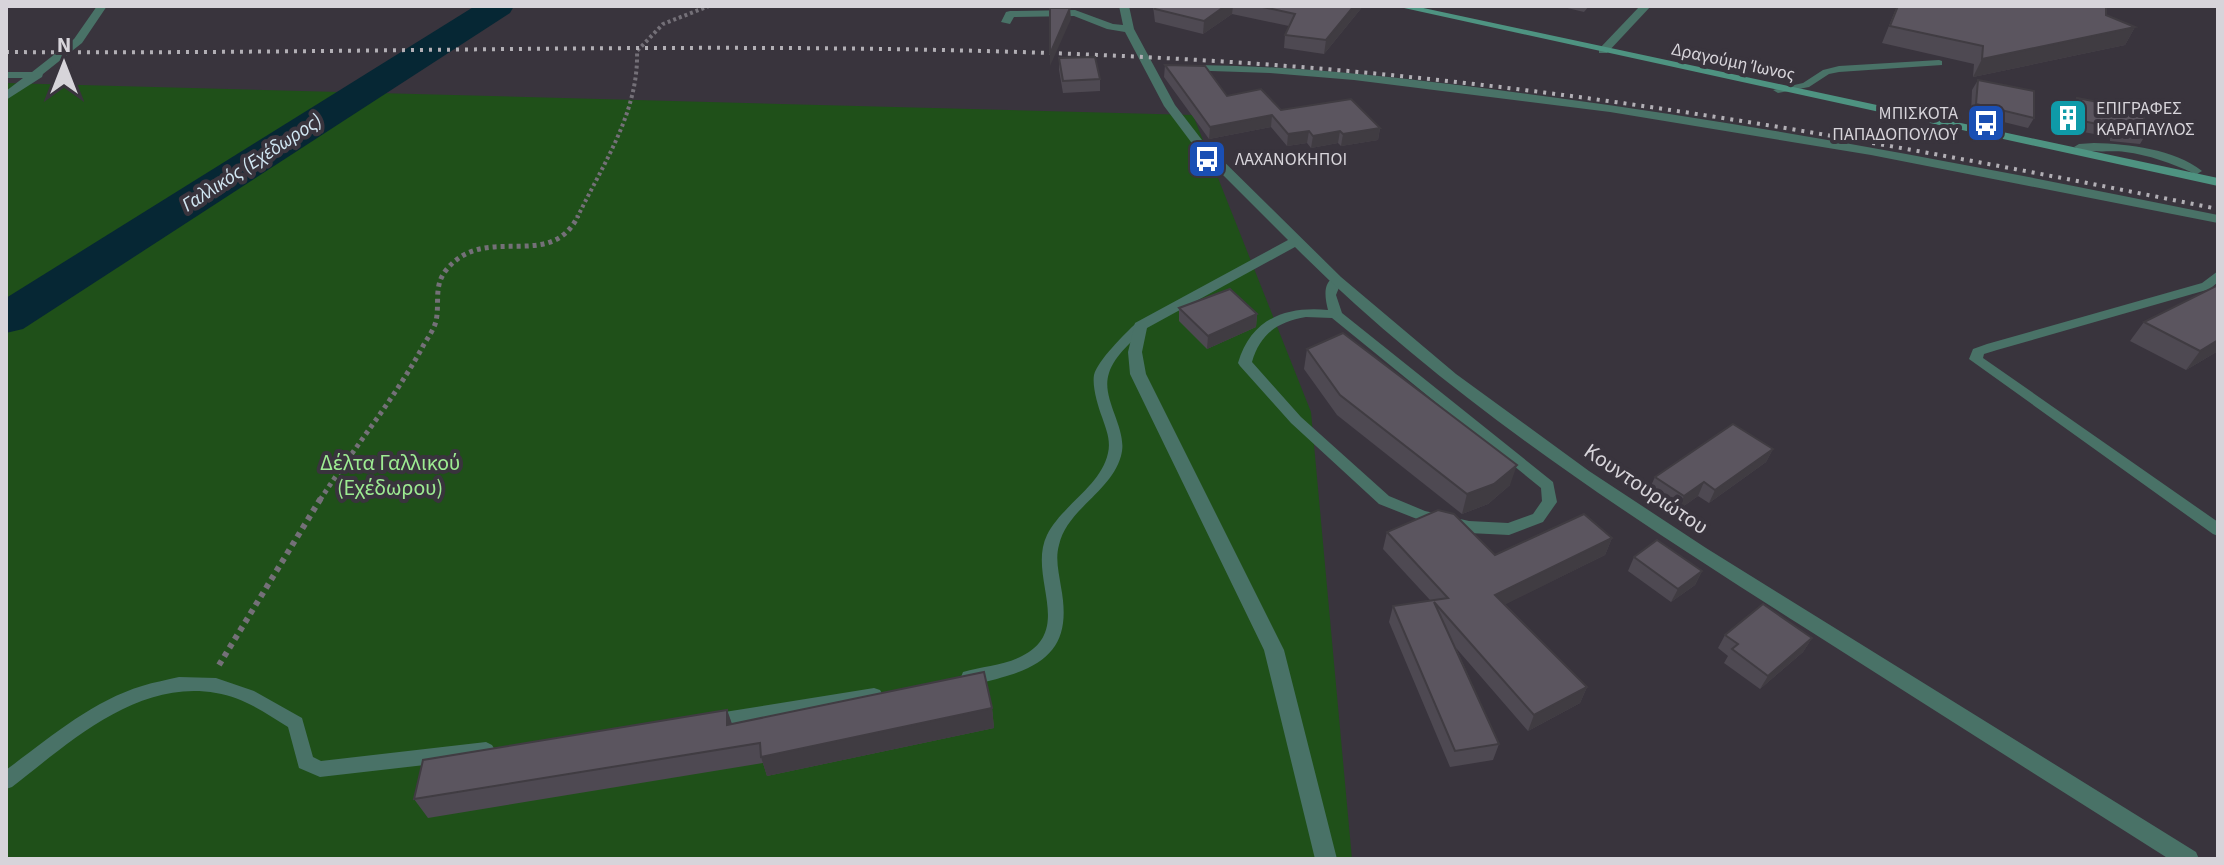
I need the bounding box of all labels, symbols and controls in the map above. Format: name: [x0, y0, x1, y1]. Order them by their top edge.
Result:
north arrow: [24, 24, 104, 104]
text: N: [57, 29, 71, 61]
street label: Δραγούμη Ίωνος: [1669, 37, 1797, 87]
place label: ΕΠΙΓΡΑΦΕΣ ΚΑΡΑΠΑΥΛΟΣ: [2096, 96, 2195, 142]
building icon: ΕΠΙΓΡΑΦΕΣ ΚΑΡΑΠΑΥΛΟΣ: [2047, 97, 2089, 139]
place label: ΜΠΙΣΚΟΤΑ ΠΑΠΑΔΟΠΟΥΛΟΥ: [1832, 101, 1958, 147]
bus stop icon: ΜΠΙΣΚΟΤΑ ΠΑΠΑΔΟΠΟΥΛΟΥ: [1965, 102, 2007, 144]
water label: Γαλλικός (Εχέδωρος): [176, 107, 328, 219]
bus stop icon: ΛΑΧΑΝΟΚΗΠΟΙ: [1186, 138, 1228, 180]
place label: ΛΑΧΑΝΟΚΗΠΟΙ: [1235, 147, 1347, 172]
street label: Κουντουριώτου: [1577, 436, 1715, 542]
park label: Δέλτα Γαλλικού (Εχέδωρου): [320, 447, 460, 504]

